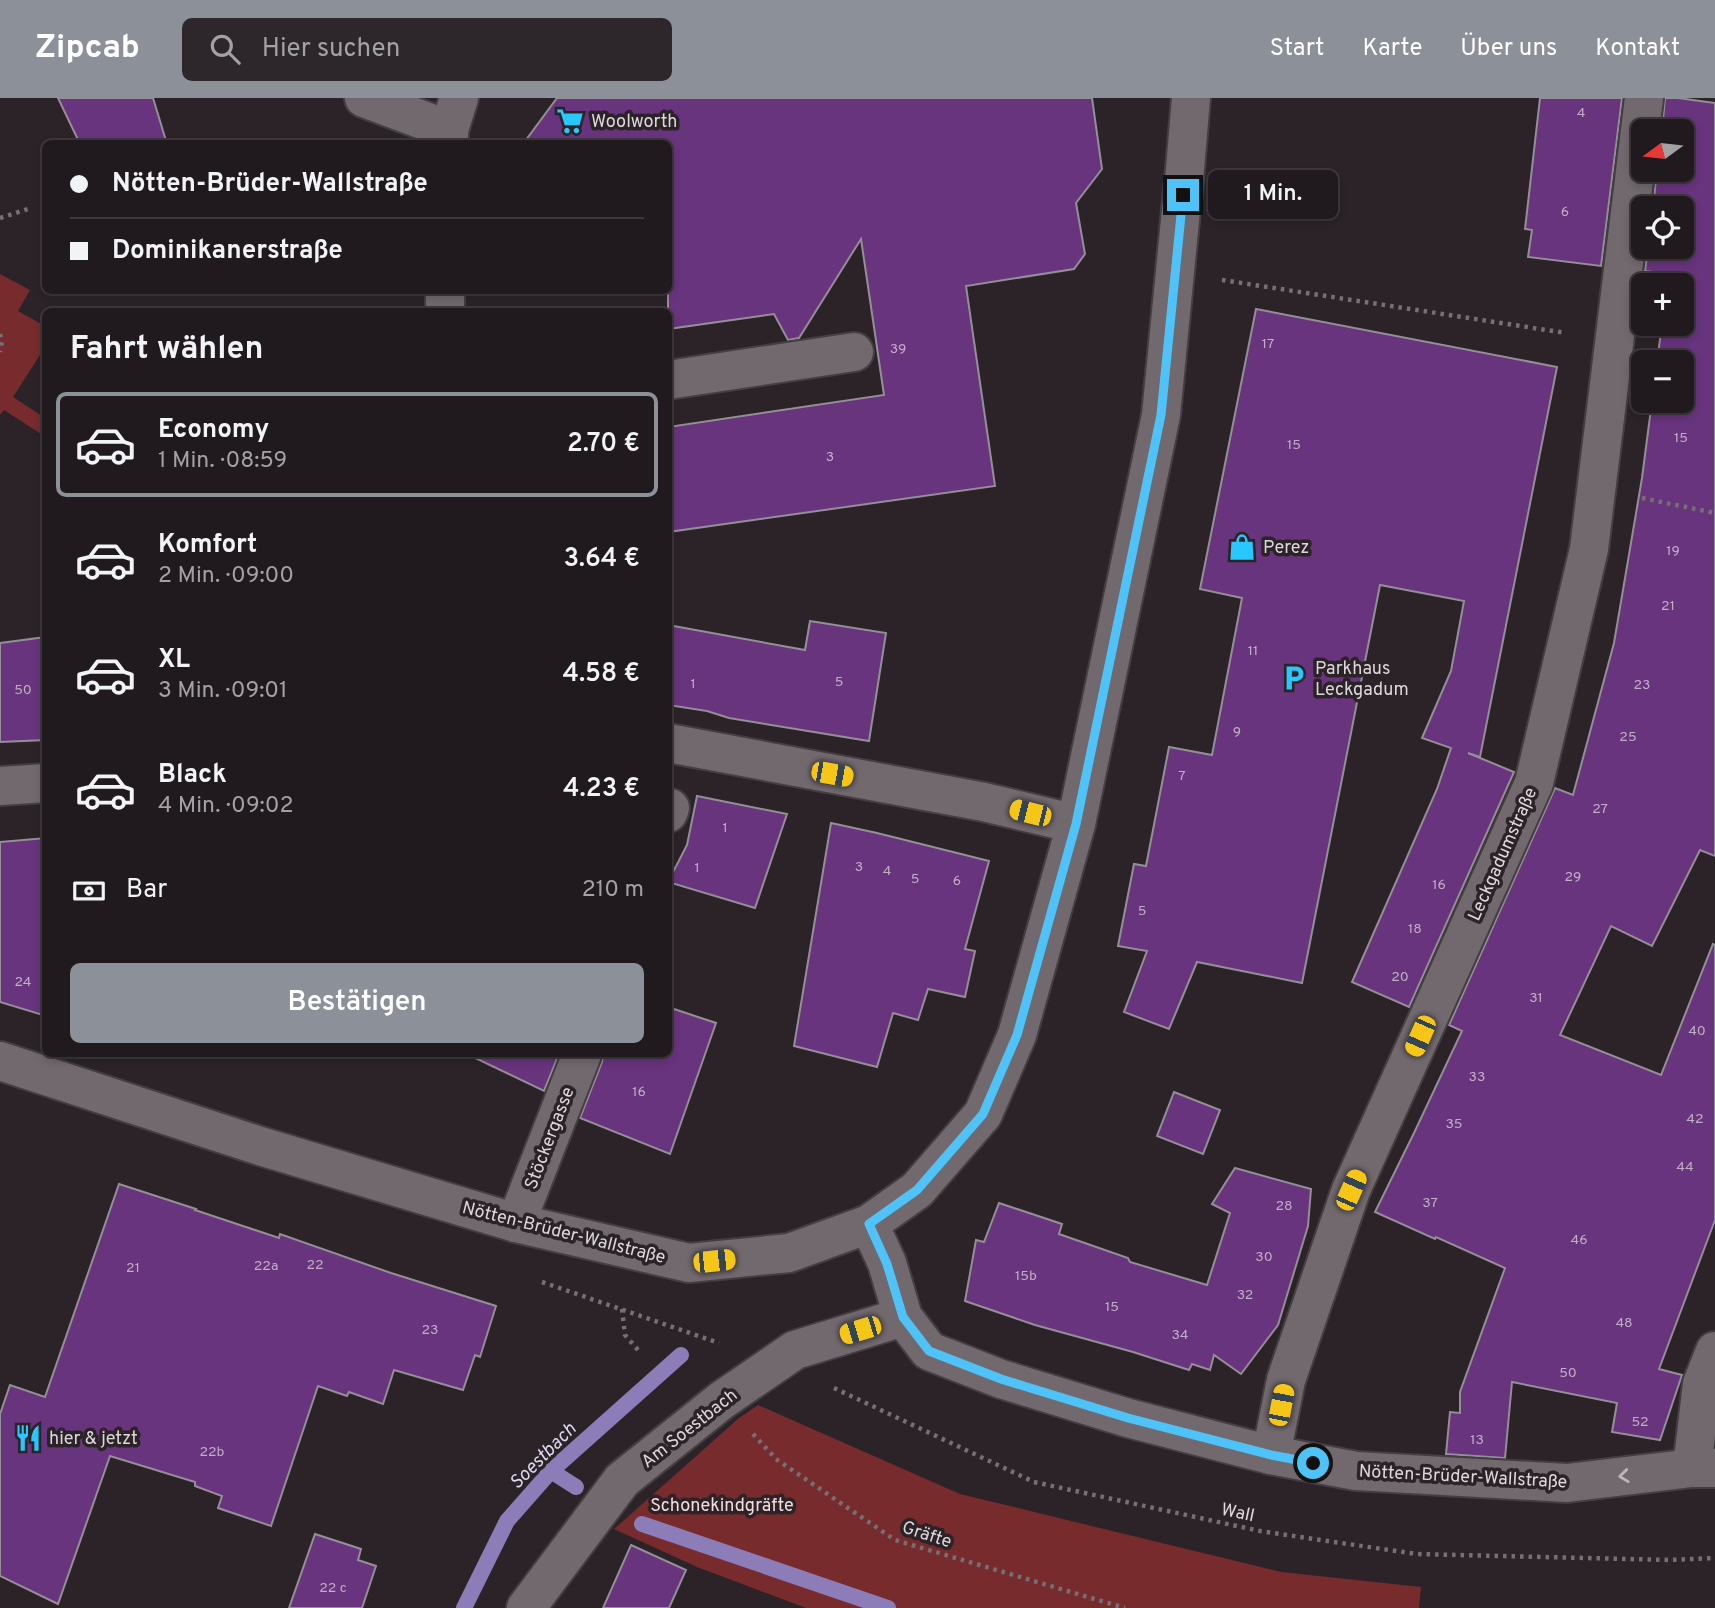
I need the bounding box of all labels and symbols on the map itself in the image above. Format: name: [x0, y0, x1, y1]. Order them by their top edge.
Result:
house number: 4: [1577, 105, 1585, 122]
supermarket icon: Woolworth: [555, 106, 585, 136]
place label: Woolworth: [591, 111, 677, 134]
north arrow: [1631, 119, 1694, 182]
callout: 1 Min.: [1208, 170, 1337, 220]
route end: [1167, 179, 1199, 211]
house number: 6: [1561, 204, 1569, 221]
house number: 17: [1262, 336, 1274, 353]
house number: 39: [890, 341, 906, 358]
house number: 15: [1674, 430, 1688, 447]
house number: 15: [1287, 437, 1301, 454]
house number: 3: [826, 449, 834, 466]
shop icon: Perez: [1227, 532, 1257, 562]
place label: Perez: [1263, 537, 1309, 560]
house number: 19: [1666, 543, 1680, 560]
house number: 21: [1661, 598, 1675, 615]
house number: 11: [1248, 643, 1258, 660]
place label: Parkhaus Leckgadum: [1315, 658, 1409, 702]
parking icon: Parkhaus Leckgadum: [1279, 663, 1309, 693]
house number: 5: [835, 674, 843, 691]
house number: 1: [690, 676, 696, 693]
house number: 23: [1634, 677, 1651, 694]
house number: 50: [14, 682, 32, 699]
house number: 9: [1233, 724, 1241, 741]
house number: 25: [1619, 729, 1637, 746]
car: [810, 760, 855, 788]
house number: 7: [1178, 768, 1186, 785]
street label: Leckgadumstraße: [1464, 784, 1543, 925]
car: [1008, 798, 1053, 828]
house number: 27: [1592, 801, 1608, 818]
house number: 1: [722, 820, 728, 837]
house number: 3: [855, 859, 863, 876]
house number: 1: [694, 860, 700, 877]
house number: 4: [883, 863, 891, 880]
house number: 29: [1565, 869, 1581, 886]
house number: 5: [911, 871, 919, 888]
house number: 6: [953, 873, 961, 890]
house number: 16: [1432, 877, 1446, 894]
house number: 5: [1138, 903, 1146, 920]
house number: 18: [1408, 921, 1422, 938]
house number: 20: [1391, 969, 1409, 986]
house number: 24: [14, 974, 32, 991]
house number: 31: [1529, 990, 1543, 1007]
car: [1402, 1013, 1439, 1059]
house number: 40: [1688, 1023, 1706, 1040]
house number: 33: [1469, 1069, 1485, 1086]
street label: Stöckergasse: [520, 1084, 581, 1193]
house number: 16: [632, 1084, 646, 1101]
house number: 42: [1686, 1111, 1704, 1128]
house number: 35: [1445, 1116, 1463, 1133]
house number: 44: [1676, 1159, 1694, 1176]
car: [1333, 1167, 1370, 1213]
house number: 37: [1422, 1195, 1438, 1212]
street label: Nötten-Brüder-Wallstraße: [460, 1197, 668, 1270]
house number: 28: [1275, 1198, 1293, 1215]
house number: 46: [1570, 1232, 1588, 1249]
car: [693, 1248, 736, 1274]
house number: 30: [1255, 1249, 1273, 1266]
house number: 22: [306, 1257, 324, 1274]
house number: 22a: [254, 1258, 278, 1275]
house number: 21: [126, 1260, 140, 1277]
house number: 15b: [1015, 1268, 1037, 1285]
house number: 32: [1237, 1287, 1253, 1304]
house number: 15: [1105, 1299, 1119, 1316]
car: [837, 1314, 884, 1346]
house number: 48: [1615, 1315, 1633, 1332]
house number: 23: [422, 1322, 439, 1339]
house number: 34: [1171, 1327, 1189, 1344]
house number: 50: [1559, 1365, 1577, 1382]
car: [1267, 1382, 1296, 1428]
street label: Am Soestbach: [637, 1384, 743, 1474]
house number: 52: [1631, 1414, 1649, 1431]
water label: Soestbach: [505, 1417, 582, 1495]
restaurant icon: hier & jetzt: [13, 1423, 43, 1453]
place label: hier & jetzt: [49, 1428, 138, 1451]
house number: 13: [1470, 1432, 1484, 1449]
house number: 22b: [199, 1444, 225, 1461]
route start: [1297, 1447, 1329, 1479]
street label: Nötten-Brüder-Wallstraße: [1358, 1461, 1568, 1494]
one-way arrow: [1618, 1469, 1630, 1484]
park label: Schonekindgräfte: [650, 1495, 794, 1518]
street label: Wall: [1219, 1499, 1257, 1528]
street label: Gräfte: [899, 1517, 954, 1554]
house number: 22 c: [319, 1580, 347, 1597]

